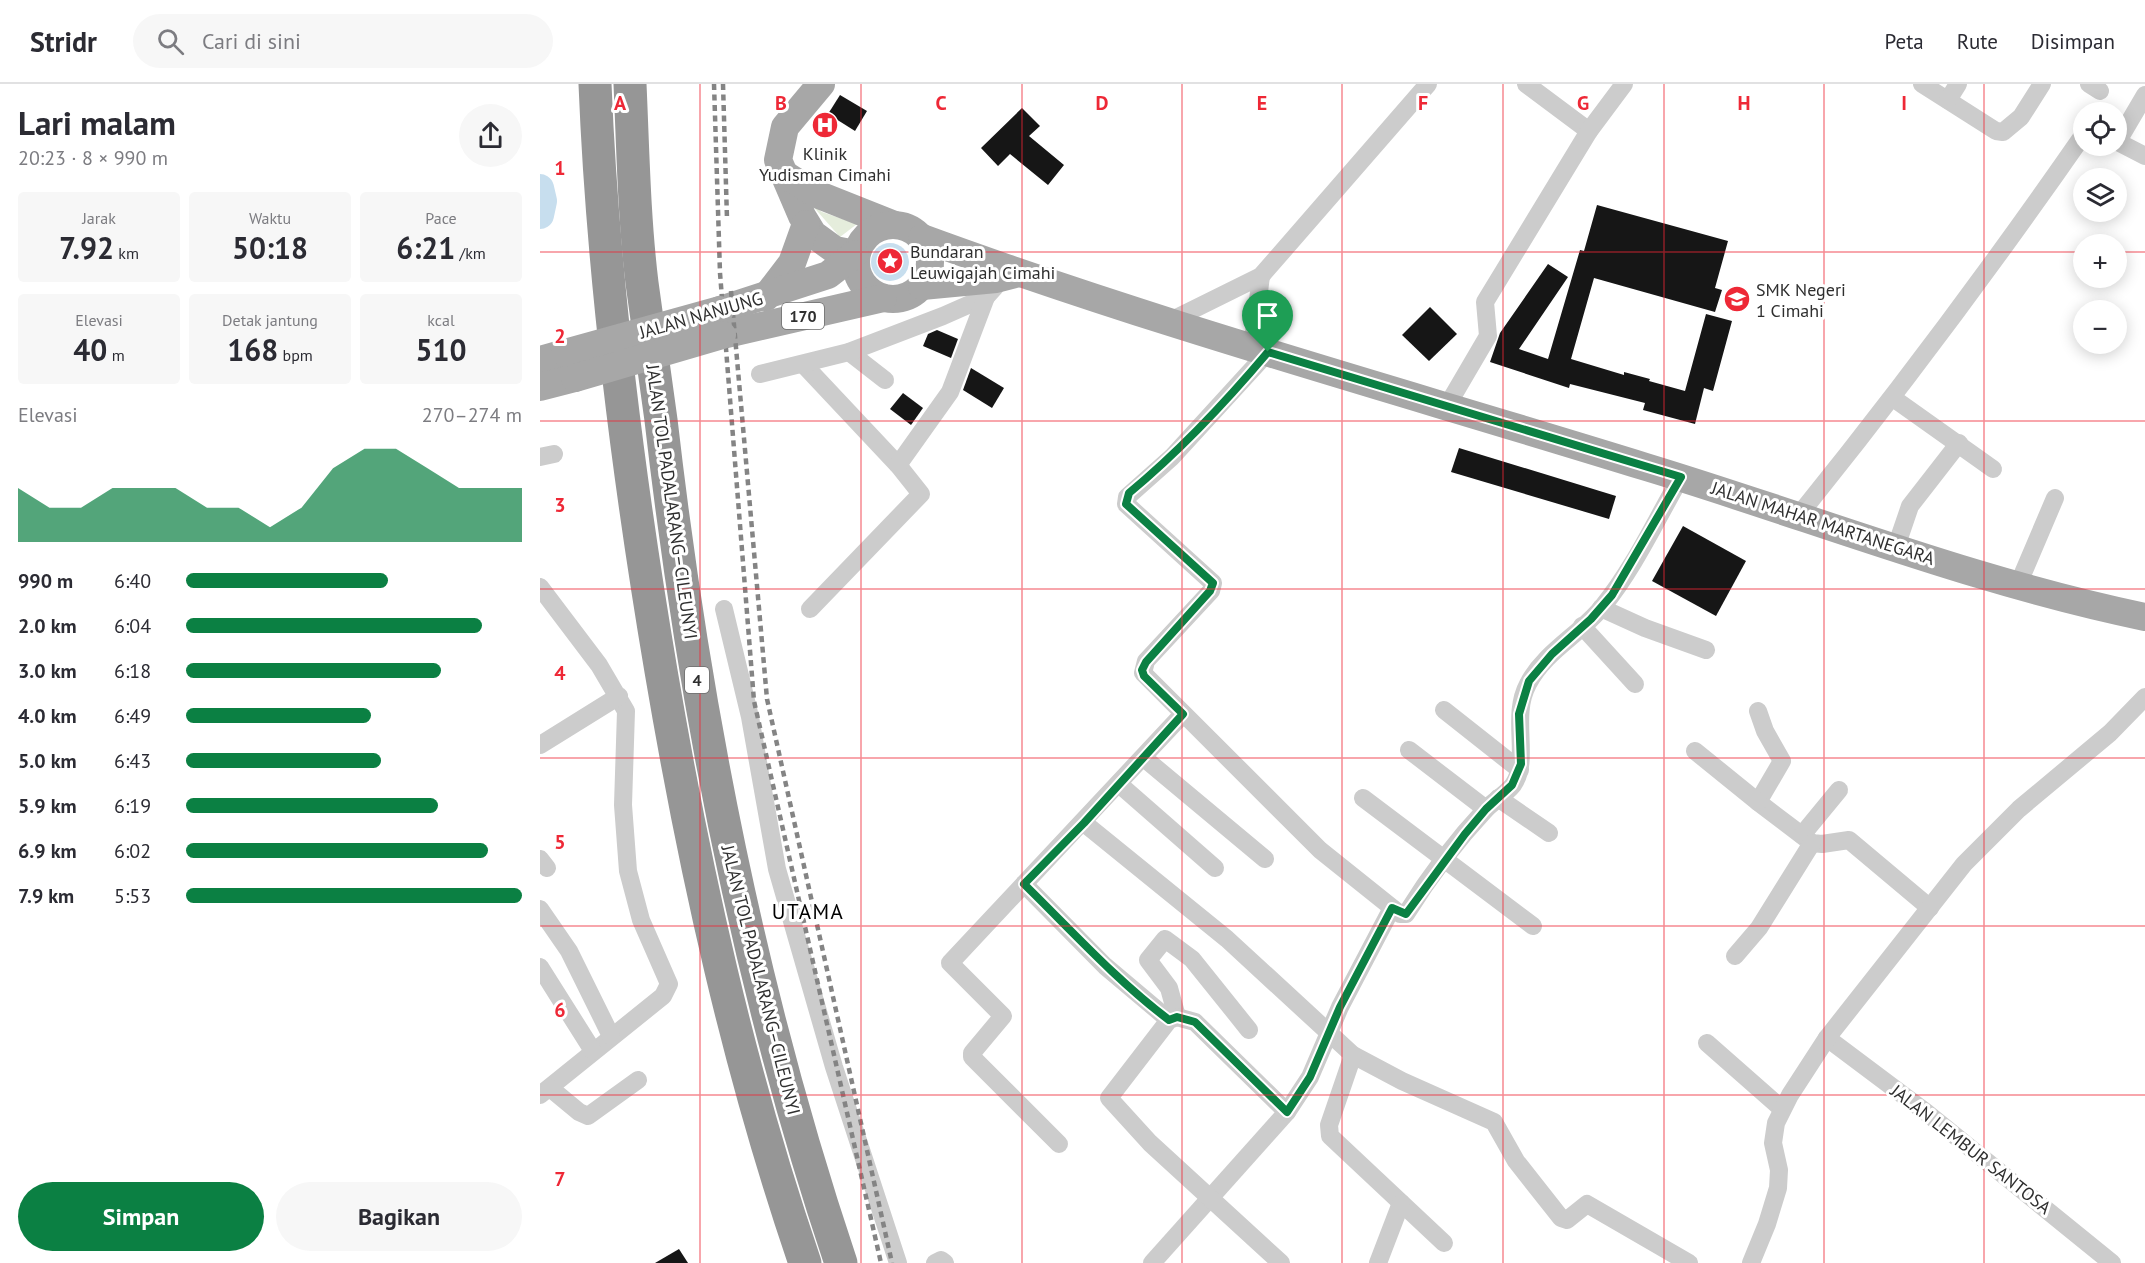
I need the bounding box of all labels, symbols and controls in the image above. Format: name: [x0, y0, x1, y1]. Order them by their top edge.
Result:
search box: [133, 14, 553, 68]
text: Stridr: [30, 23, 97, 60]
icon: search: [154, 25, 187, 58]
text: Cari di sini: [202, 27, 301, 55]
text: Peta: [1884, 28, 1924, 55]
text: Rute: [1957, 28, 1998, 55]
text: Disimpan: [2031, 28, 2115, 55]
text: A: [614, 90, 627, 116]
text: B: [775, 90, 787, 116]
text: C: [935, 90, 947, 116]
text: D: [1096, 90, 1109, 116]
text: E: [1257, 90, 1267, 116]
text: F: [1418, 90, 1428, 116]
text: G: [1577, 90, 1589, 116]
text: H: [1737, 90, 1751, 116]
text: I: [1901, 90, 1907, 116]
text: Lari malam: [18, 101, 176, 144]
map controls: [2073, 102, 2127, 354]
button: locate: [2073, 102, 2127, 156]
button: share: [459, 104, 522, 167]
hospital icon: Klinik Yudisman Cimahi: [810, 110, 840, 140]
place label: Klinik Yudisman Cimahi: [759, 142, 891, 186]
text: 20:23 · 8 × 990 m: [18, 145, 168, 171]
text: 1: [554, 155, 566, 181]
button: layers: [2073, 168, 2127, 222]
text: Jarak: [82, 208, 116, 228]
text: Waktu: [249, 208, 291, 228]
text: Pace: [425, 208, 457, 228]
text: 7.92: [59, 228, 114, 267]
text: 50:18: [232, 228, 308, 267]
text: 6:21: [396, 228, 455, 267]
button: +: [2073, 234, 2127, 288]
place label: Bundaran Leuwigajah Cimahi: [910, 240, 1055, 284]
text: km: [114, 243, 139, 263]
text: /km: [455, 243, 486, 263]
place icon: Bundaran Leuwigajah Cimahi: [875, 246, 905, 276]
place label: SMK Negeri 1 Cimahi: [1756, 278, 1846, 322]
school or university icon: SMK Negeri 1 Cimahi: [1722, 284, 1752, 314]
street label: JALAN NANJUNG: [636, 286, 765, 344]
pin: [1242, 290, 1293, 352]
icon: arrive: [1251, 299, 1284, 332]
button: −: [2073, 300, 2127, 354]
road number: 170: [782, 303, 824, 329]
text: Elevasi: [75, 310, 123, 330]
text: Detak jantung: [222, 310, 318, 330]
text: kcal: [427, 310, 455, 330]
text: 2: [554, 323, 566, 349]
text: 40: [73, 330, 107, 369]
text: 168: [227, 330, 278, 369]
text: 510: [415, 330, 467, 369]
text: m: [107, 345, 125, 365]
text: bpm: [278, 345, 313, 365]
street label: JALAN TOL PADALARANG–CILEUNYI: [641, 362, 703, 641]
text: Elevasi: [18, 402, 78, 428]
text: 270–274 m: [422, 402, 522, 428]
street label: JALAN MAHAR MARTANEGARA: [1708, 476, 1938, 570]
text: 3: [554, 492, 566, 518]
text: 990 m: [18, 568, 73, 594]
text: 6:40: [114, 568, 151, 594]
text: 2.0 km: [18, 613, 77, 639]
text: 6:04: [114, 613, 151, 639]
text: 3.0 km: [18, 658, 77, 684]
text: 6:18: [114, 658, 151, 684]
text: 4: [554, 660, 566, 686]
road number: 4: [685, 667, 709, 693]
text: 4.0 km: [18, 703, 77, 729]
text: 6:49: [114, 703, 151, 729]
text: 5.0 km: [18, 748, 77, 774]
text: 6:43: [114, 748, 151, 774]
text: 5.9 km: [18, 793, 77, 819]
text: 6:19: [114, 793, 151, 819]
text: 5: [554, 829, 566, 855]
text: 6.9 km: [18, 838, 77, 864]
text: 6:02: [114, 838, 151, 864]
street label: JALAN TOL PADALARANG–CILEUNYI: [716, 842, 806, 1117]
text: 7.9 km: [18, 883, 74, 909]
text: 5:53: [114, 883, 151, 909]
district label: UTAMA: [772, 898, 844, 925]
text: 6: [554, 997, 566, 1023]
street label: JALAN LEMBUR SANTOSA: [1885, 1079, 2056, 1219]
text: 7: [554, 1166, 566, 1192]
button: Simpan: [18, 1182, 264, 1251]
button: Bagikan: [276, 1182, 522, 1251]

